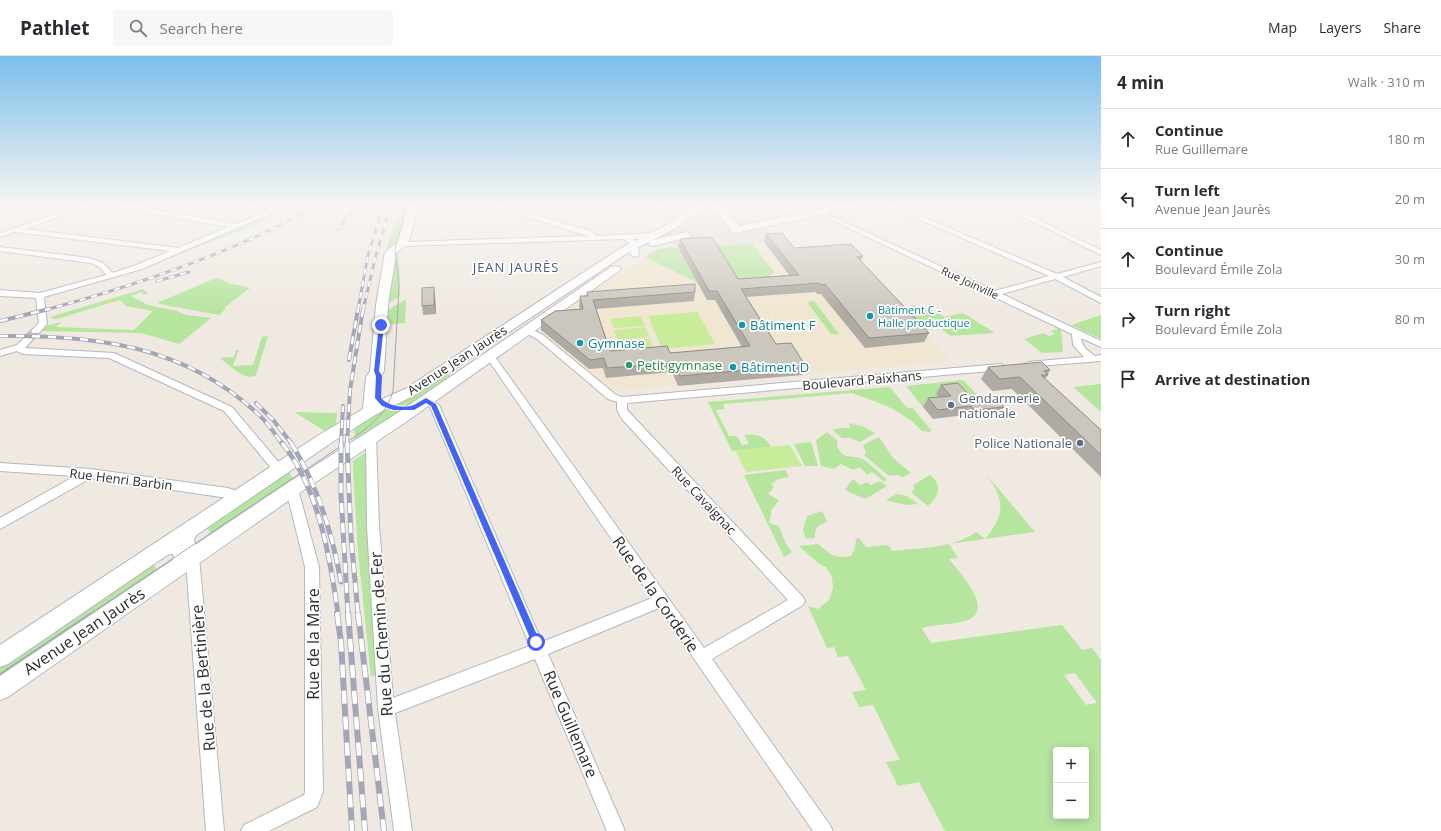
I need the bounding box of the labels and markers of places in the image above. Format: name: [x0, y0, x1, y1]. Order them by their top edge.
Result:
place label: Bâtiment C - Halle productique: [878, 302, 970, 330]
marker: Bâtiment C - Halle productique: [865, 311, 875, 321]
place label: Bâtiment F: [750, 316, 816, 334]
marker: Bâtiment F: [737, 320, 747, 330]
place label: Gymnase: [588, 334, 645, 352]
marker: Gymnase: [575, 338, 585, 348]
place label: Petit gymnase: [637, 356, 722, 374]
place label: Bâtiment D: [741, 358, 809, 376]
marker: Petit gymnase: [624, 360, 634, 370]
marker: Bâtiment D: [728, 362, 738, 372]
place label: Gendarmerie nationale: [959, 389, 1039, 422]
marker: Gendarmerie nationale: [946, 400, 956, 410]
place label: Police Nationale: [974, 434, 1072, 452]
marker: Police Nationale: [1075, 438, 1085, 448]

